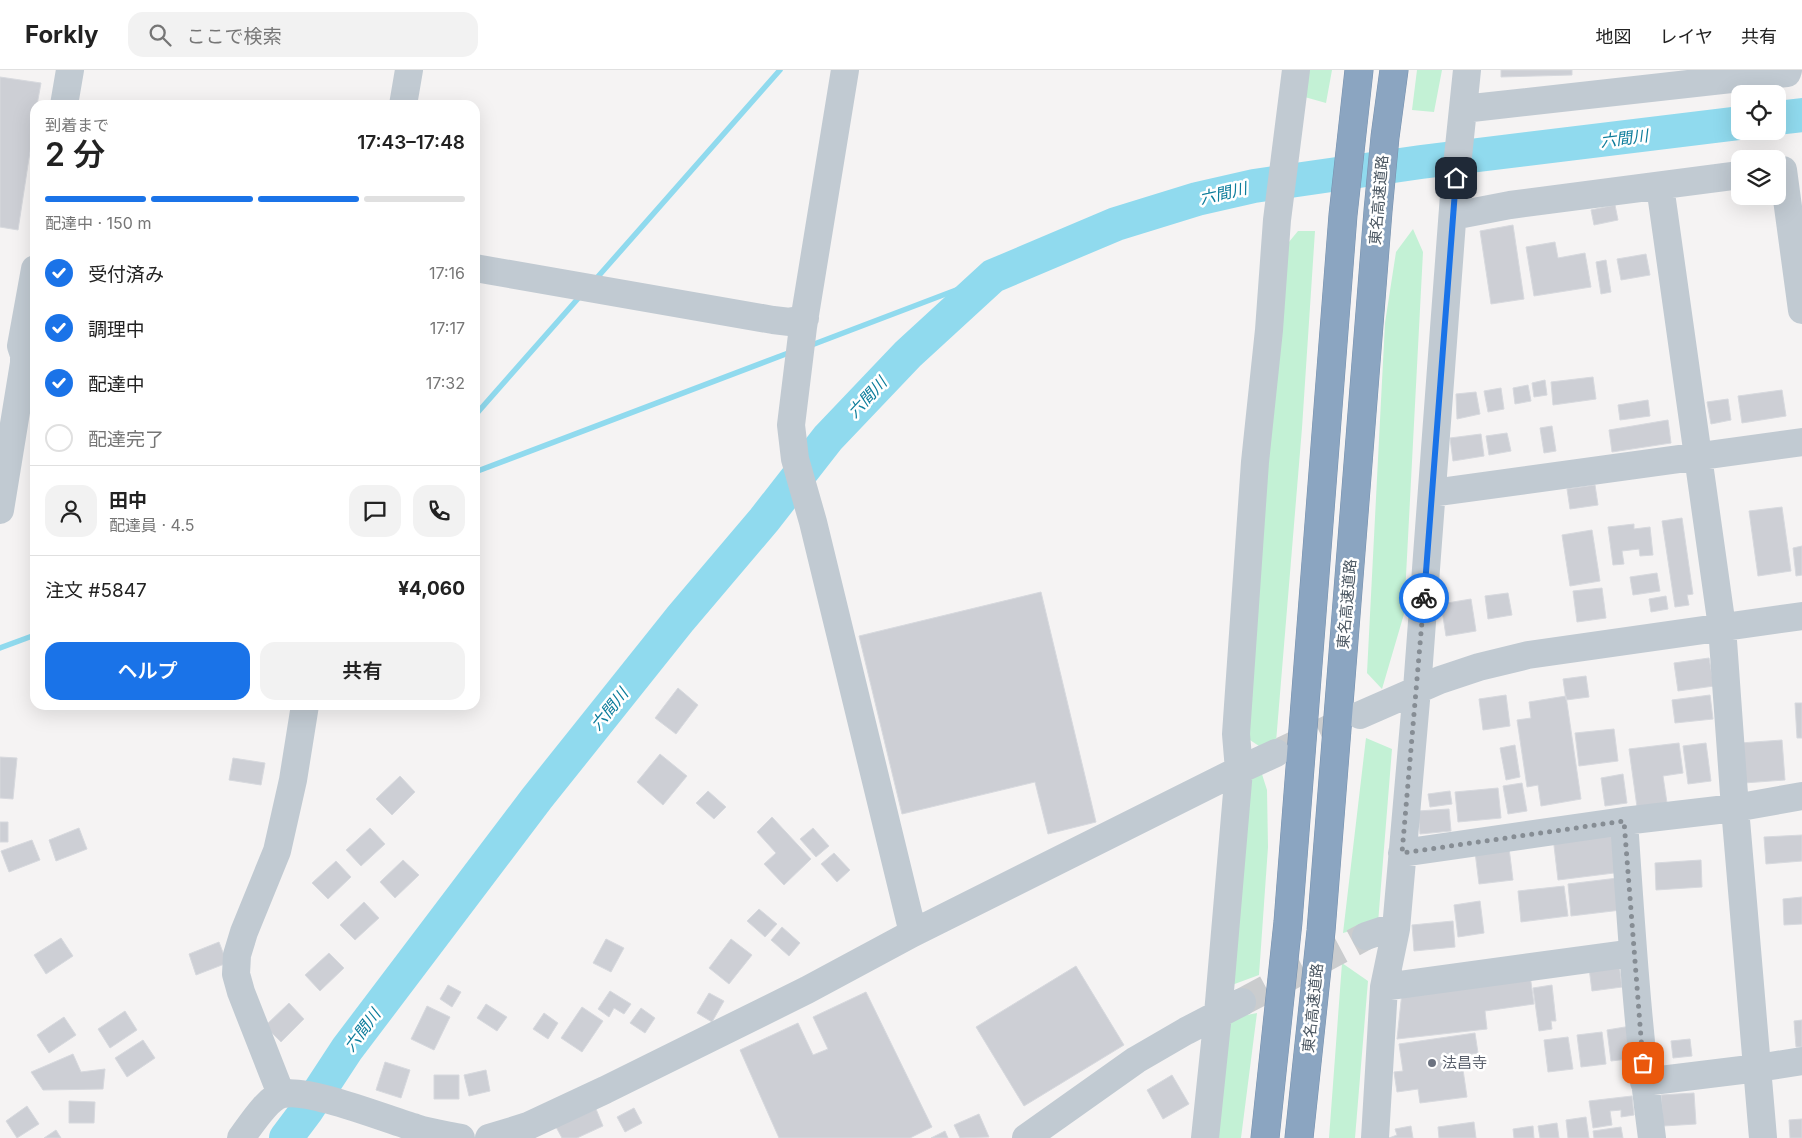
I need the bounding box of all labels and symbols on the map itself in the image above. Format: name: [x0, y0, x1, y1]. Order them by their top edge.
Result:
water label: 六間川: [1599, 125, 1651, 151]
street label: 東名高速道路: [1365, 154, 1392, 246]
pin: [1435, 157, 1477, 199]
water label: 六間川: [1197, 177, 1251, 208]
water label: 六間川: [843, 371, 892, 421]
street label: 東名高速道路: [1333, 558, 1360, 650]
courier: [1399, 573, 1449, 623]
water label: 六間川: [586, 683, 633, 734]
street label: 東名高速道路: [1298, 962, 1327, 1054]
water label: 六間川: [340, 1003, 386, 1055]
pin: [1622, 1042, 1664, 1084]
place label: 法昌寺: [1442, 1053, 1487, 1072]
marker: 法昌寺: [1426, 1057, 1438, 1069]

